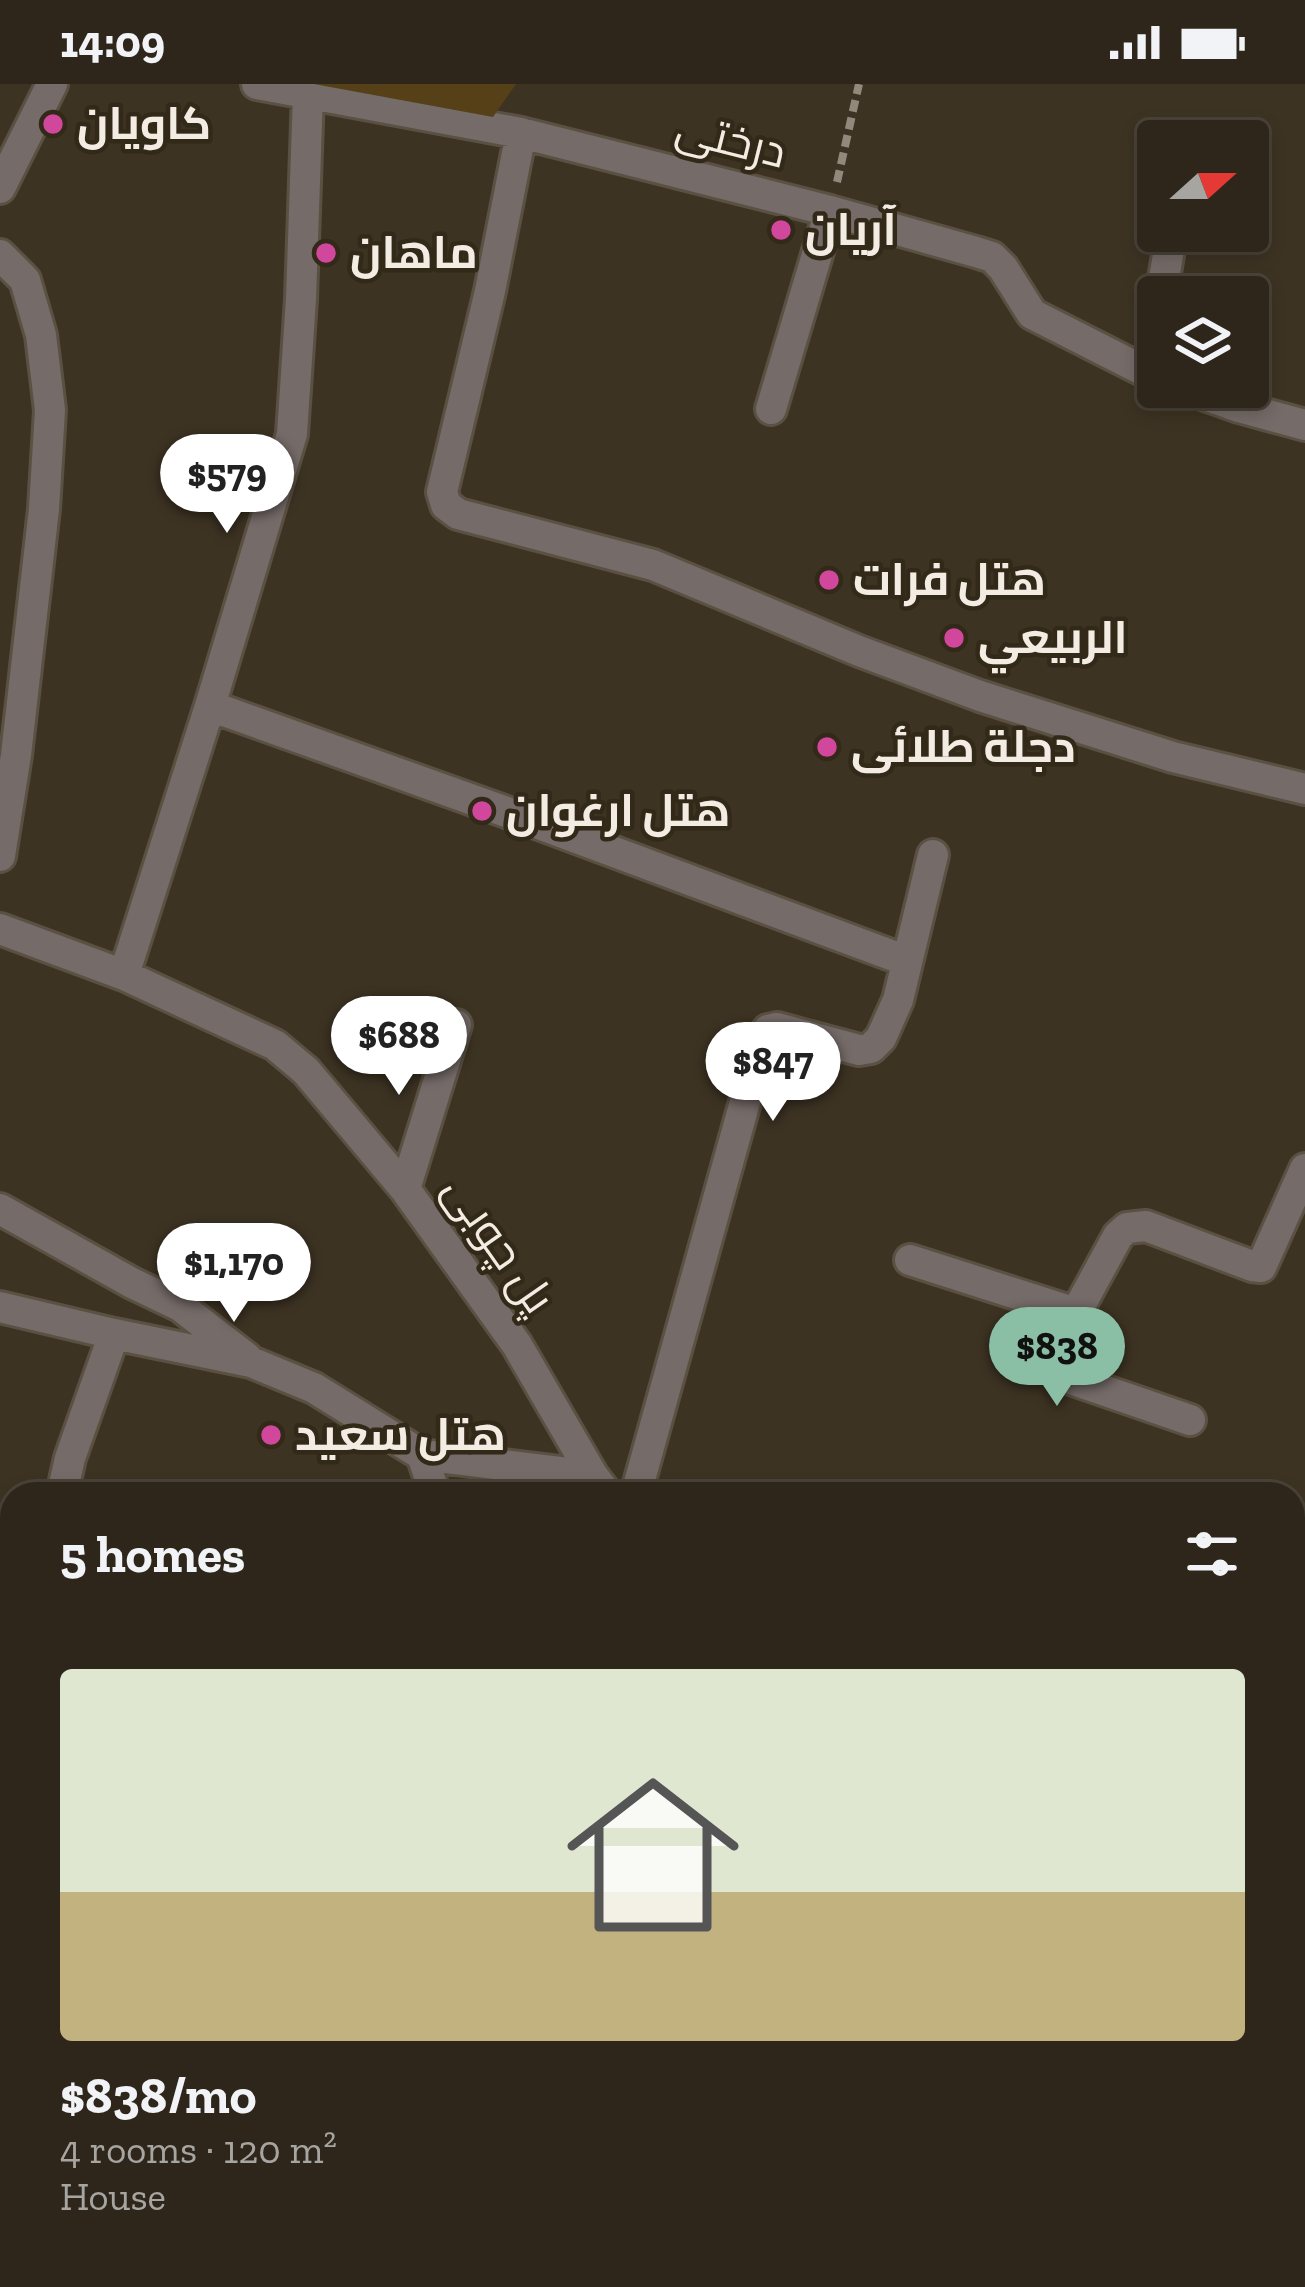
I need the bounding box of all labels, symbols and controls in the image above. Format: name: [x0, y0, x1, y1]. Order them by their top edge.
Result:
text: 14:09: [60, 15, 165, 69]
place label: کاویان: [77, 97, 211, 151]
street label: درختی: [670, 100, 792, 180]
marker: کاویان: [40, 111, 66, 137]
north arrow: [1137, 120, 1269, 252]
map controls: [1137, 120, 1269, 408]
place label: آریان: [805, 203, 897, 257]
marker: آریان: [768, 217, 794, 243]
place label: ماهان: [350, 226, 478, 280]
marker: ماهان: [313, 240, 339, 266]
button: layers: [1137, 276, 1269, 408]
pin: $579: [156, 434, 298, 536]
text: $579: [187, 449, 267, 496]
place label: هتل فرات: [853, 553, 1046, 607]
marker: هتل فرات: [816, 567, 842, 593]
place label: الربيعي: [978, 611, 1128, 674]
marker: الربيعي: [941, 625, 967, 651]
place label: دجلة طلائی: [851, 720, 1076, 774]
marker: دجلة طلائی: [814, 734, 840, 760]
place label: هتل ارغوان: [506, 784, 730, 838]
marker: هتل ارغوان: [469, 798, 495, 824]
pin: $688: [328, 996, 470, 1098]
text: $688: [358, 1011, 440, 1058]
pin: $847: [702, 1022, 844, 1124]
text: $847: [733, 1037, 813, 1084]
street label: پل چوبی: [430, 1164, 566, 1325]
pin: $1,170: [136, 1223, 332, 1325]
text: $1,170: [184, 1238, 284, 1285]
pin: $838: [986, 1307, 1128, 1409]
text: $838: [1016, 1322, 1098, 1369]
place label: هتل سعید: [295, 1408, 506, 1462]
marker: هتل سعید: [258, 1422, 284, 1448]
icon: filters: [1179, 1521, 1245, 1587]
text: 5 homes: [60, 1524, 245, 1585]
icon: home: [545, 1747, 761, 1963]
text: $838/mo: [60, 2065, 256, 2126]
text: 4 rooms · 120 m²: [60, 2126, 337, 2173]
text: House: [60, 2173, 166, 2220]

